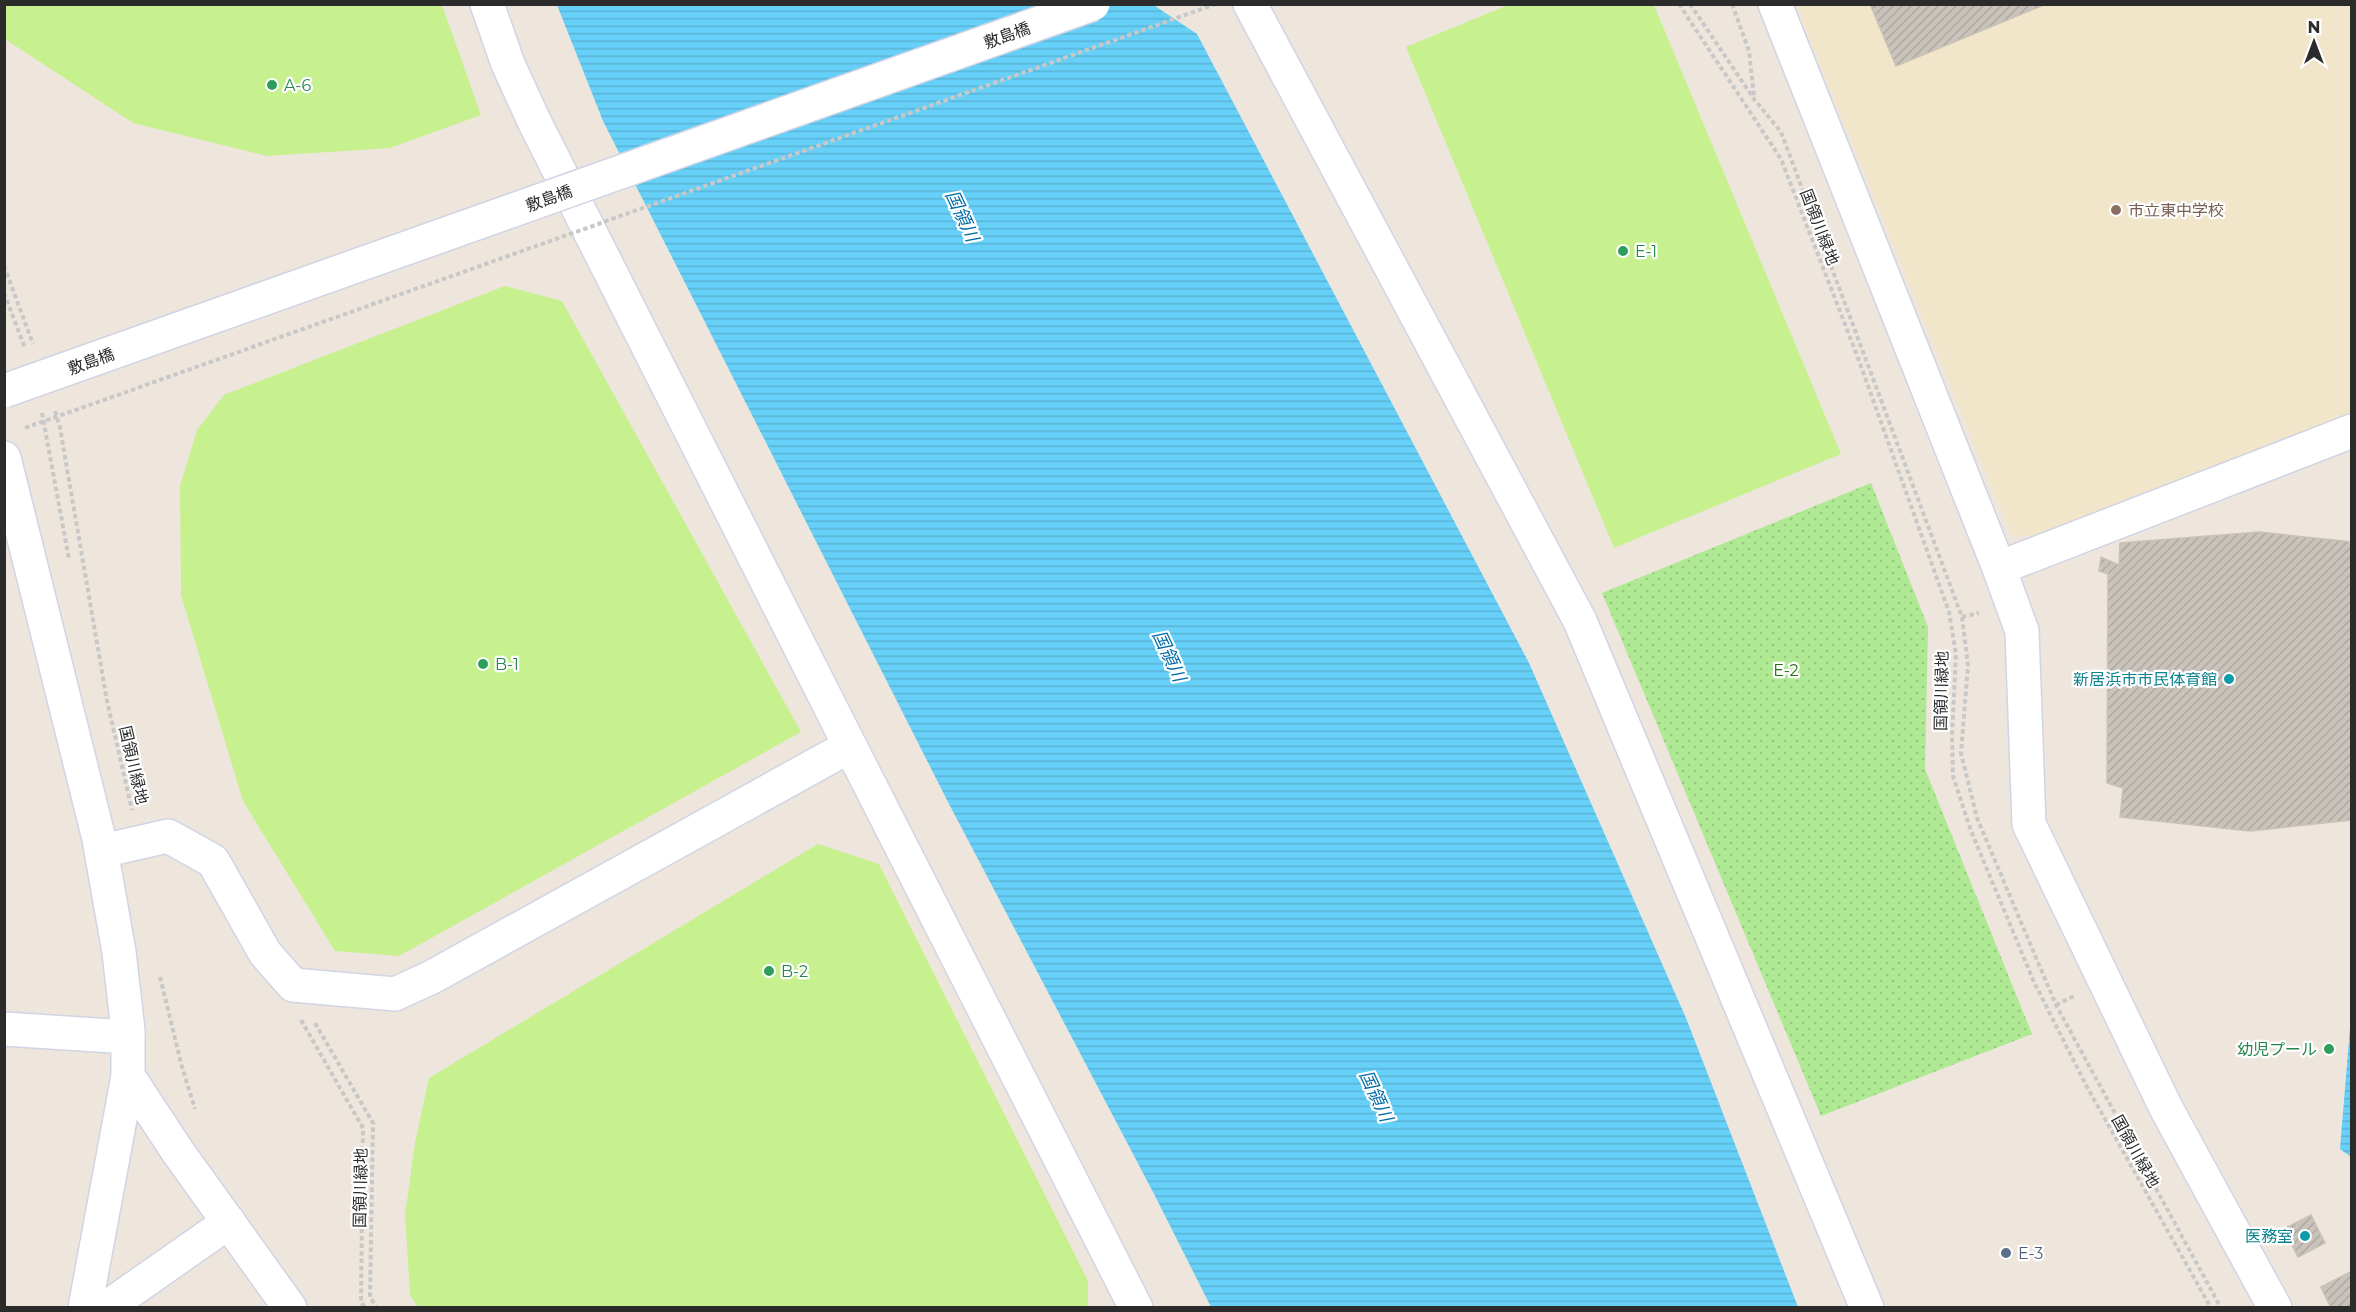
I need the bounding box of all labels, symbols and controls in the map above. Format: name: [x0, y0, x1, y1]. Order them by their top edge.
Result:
north arrow: [2284, 12, 2344, 72]
street label: 敷島橋: [981, 18, 1033, 53]
text: N: [2308, 18, 2320, 37]
place label: A-6: [284, 76, 311, 95]
marker: A-6: [265, 78, 279, 92]
street label: 敷島橋: [523, 181, 575, 216]
street label: 国領川緑地: [1796, 186, 1843, 268]
water label: 国領川: [941, 187, 984, 247]
place label: 市立東中学校: [2128, 201, 2224, 220]
marker: 市立東中学校: [2109, 203, 2123, 217]
place label: E-1: [1635, 242, 1657, 261]
marker: E-1: [1616, 244, 1630, 258]
street label: 敷島橋: [65, 344, 117, 379]
water label: 国領川: [1148, 627, 1191, 687]
street label: 国領川緑地: [1931, 651, 1952, 731]
place label: B-1: [495, 655, 519, 674]
marker: B-1: [476, 657, 490, 671]
park label: E-2: [1773, 661, 1799, 680]
place label: 新居浜市市民体育館: [2073, 670, 2217, 689]
marker: 新居浜市市民体育館: [2222, 672, 2236, 686]
street label: 国領川緑地: [115, 724, 152, 806]
place label: B-2: [781, 962, 808, 981]
marker: B-2: [762, 964, 776, 978]
place label: 幼児プール: [2237, 1040, 2317, 1059]
marker: 幼児プール: [2322, 1042, 2336, 1056]
water label: 国領川: [1355, 1067, 1398, 1127]
street label: 国領川緑地: [2108, 1112, 2163, 1191]
street label: 国領川緑地: [350, 1148, 371, 1228]
place label: 医務室: [2245, 1227, 2293, 1246]
marker: 医務室: [2298, 1229, 2312, 1243]
place label: E-3: [2018, 1244, 2043, 1263]
marker: E-3: [1999, 1246, 2013, 1260]

